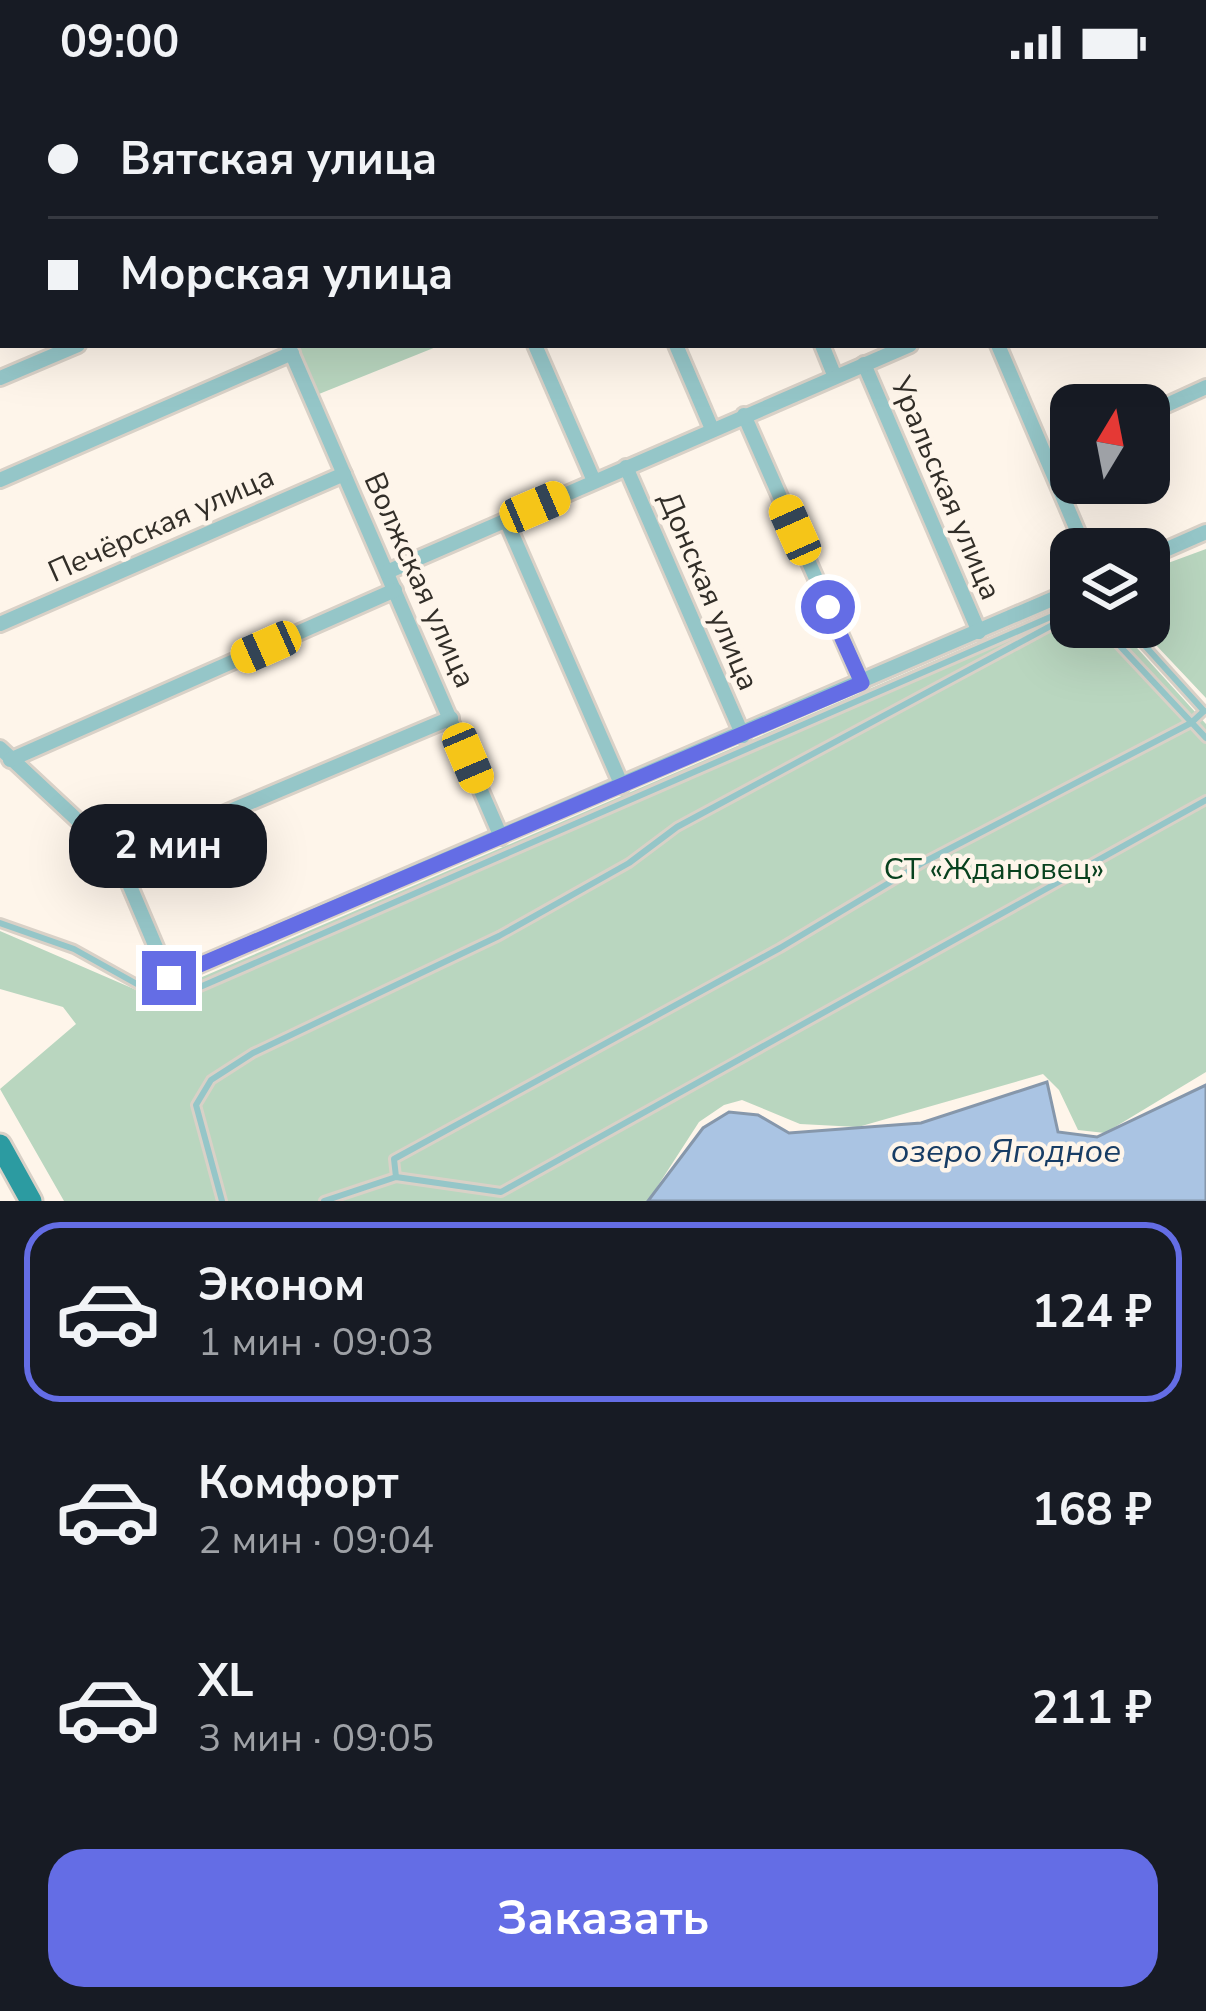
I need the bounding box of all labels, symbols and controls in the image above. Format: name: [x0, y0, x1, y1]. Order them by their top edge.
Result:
text: 09:00: [60, 12, 179, 73]
text: Вятская улица: [120, 129, 437, 190]
text: Морская улица: [120, 244, 453, 305]
street label: Уральская улица: [880, 369, 1011, 606]
north arrow: [1050, 384, 1170, 504]
map controls: [1050, 384, 1170, 648]
street label: Печёрская улица: [42, 456, 281, 593]
street label: Волжская улица: [354, 466, 485, 694]
car: [495, 476, 575, 538]
street label: Донская улица: [648, 486, 769, 697]
car: [764, 490, 826, 570]
button: layers: [1050, 528, 1170, 648]
route start: [801, 580, 855, 634]
car: [226, 616, 306, 678]
car: [437, 718, 499, 798]
callout: 2 мин: [70, 804, 268, 888]
text: 2 мин: [114, 819, 222, 872]
park label: СТ «Ждановец»: [884, 849, 1104, 890]
route end: [142, 951, 196, 1005]
water label: озеро Ягодное: [891, 1129, 1121, 1174]
text: Эконом: [198, 1255, 365, 1316]
icon: car: [54, 1258, 162, 1366]
text: 124 ₽: [1032, 1282, 1152, 1343]
text: 1 мин · 09:03: [198, 1316, 434, 1369]
text: Комфорт: [198, 1453, 399, 1514]
icon: car: [54, 1456, 162, 1564]
text: 168 ₽: [1032, 1480, 1152, 1541]
text: 2 мин · 09:04: [198, 1514, 434, 1567]
text: XL: [198, 1651, 254, 1712]
icon: car: [54, 1654, 162, 1762]
text: 211 ₽: [1032, 1678, 1152, 1739]
text: 3 мин · 09:05: [198, 1712, 434, 1765]
button: Заказать: [48, 1849, 1158, 1987]

